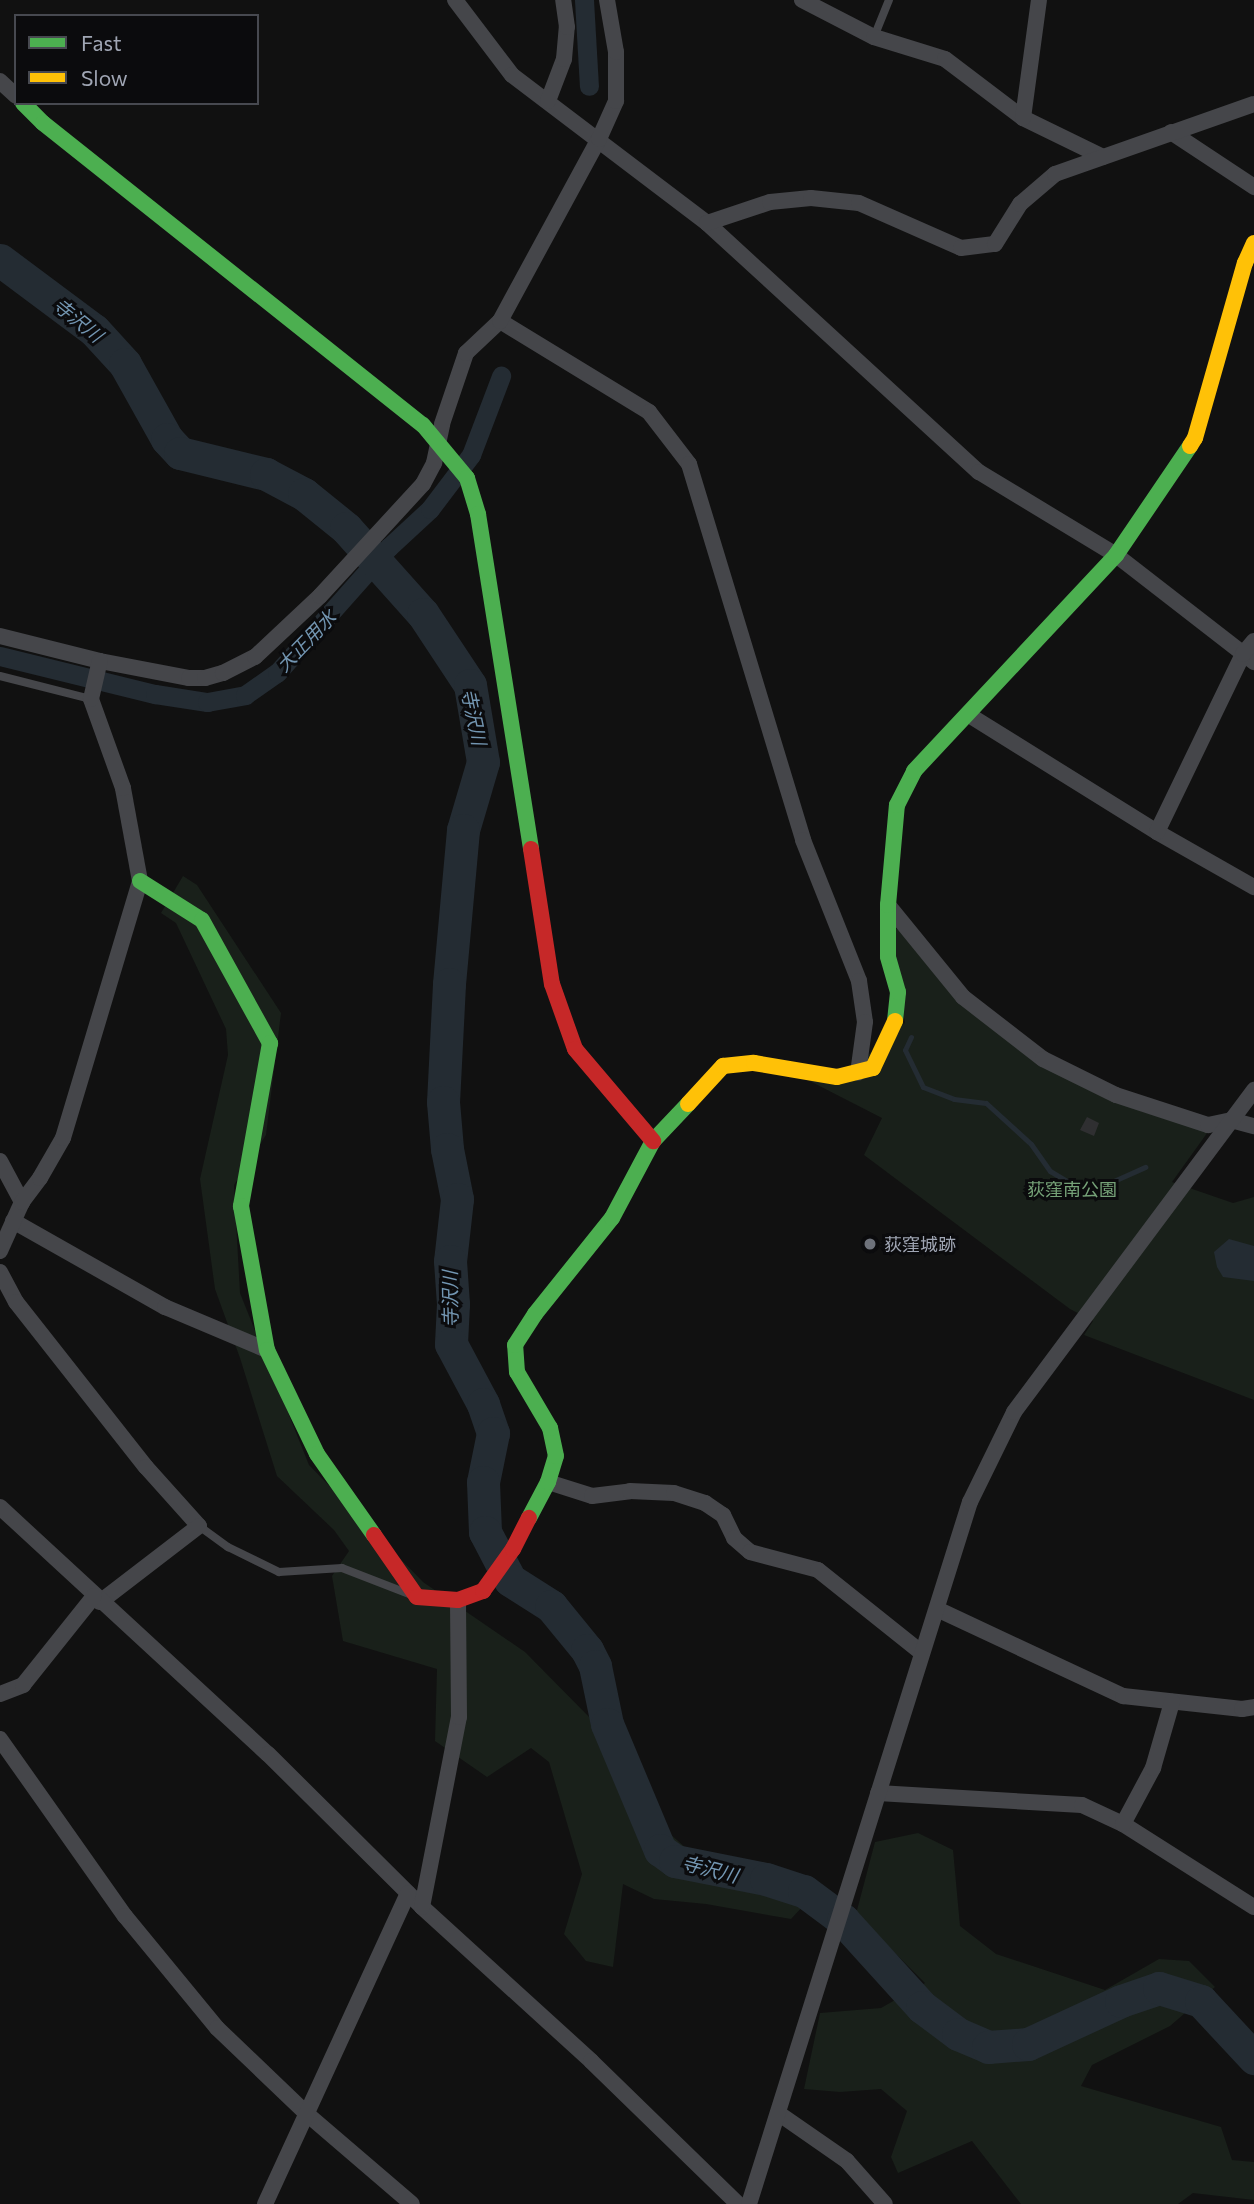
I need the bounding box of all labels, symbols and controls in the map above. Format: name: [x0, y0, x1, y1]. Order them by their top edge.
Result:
legend: [14, 14, 259, 105]
text: Fast: [81, 30, 122, 55]
text: Slow: [81, 65, 128, 90]
water label: 寺沢川: [49, 293, 107, 347]
water label: 大正用水: [271, 606, 341, 676]
water label: 寺沢川: [457, 687, 491, 747]
park label: 荻窪南公園: [1027, 1178, 1117, 1200]
place label: 荻窪城跡: [884, 1233, 956, 1255]
marker: 荻窪城跡: [862, 1236, 878, 1252]
water label: 寺沢川: [438, 1270, 462, 1328]
water label: 寺沢川: [680, 1851, 740, 1887]

